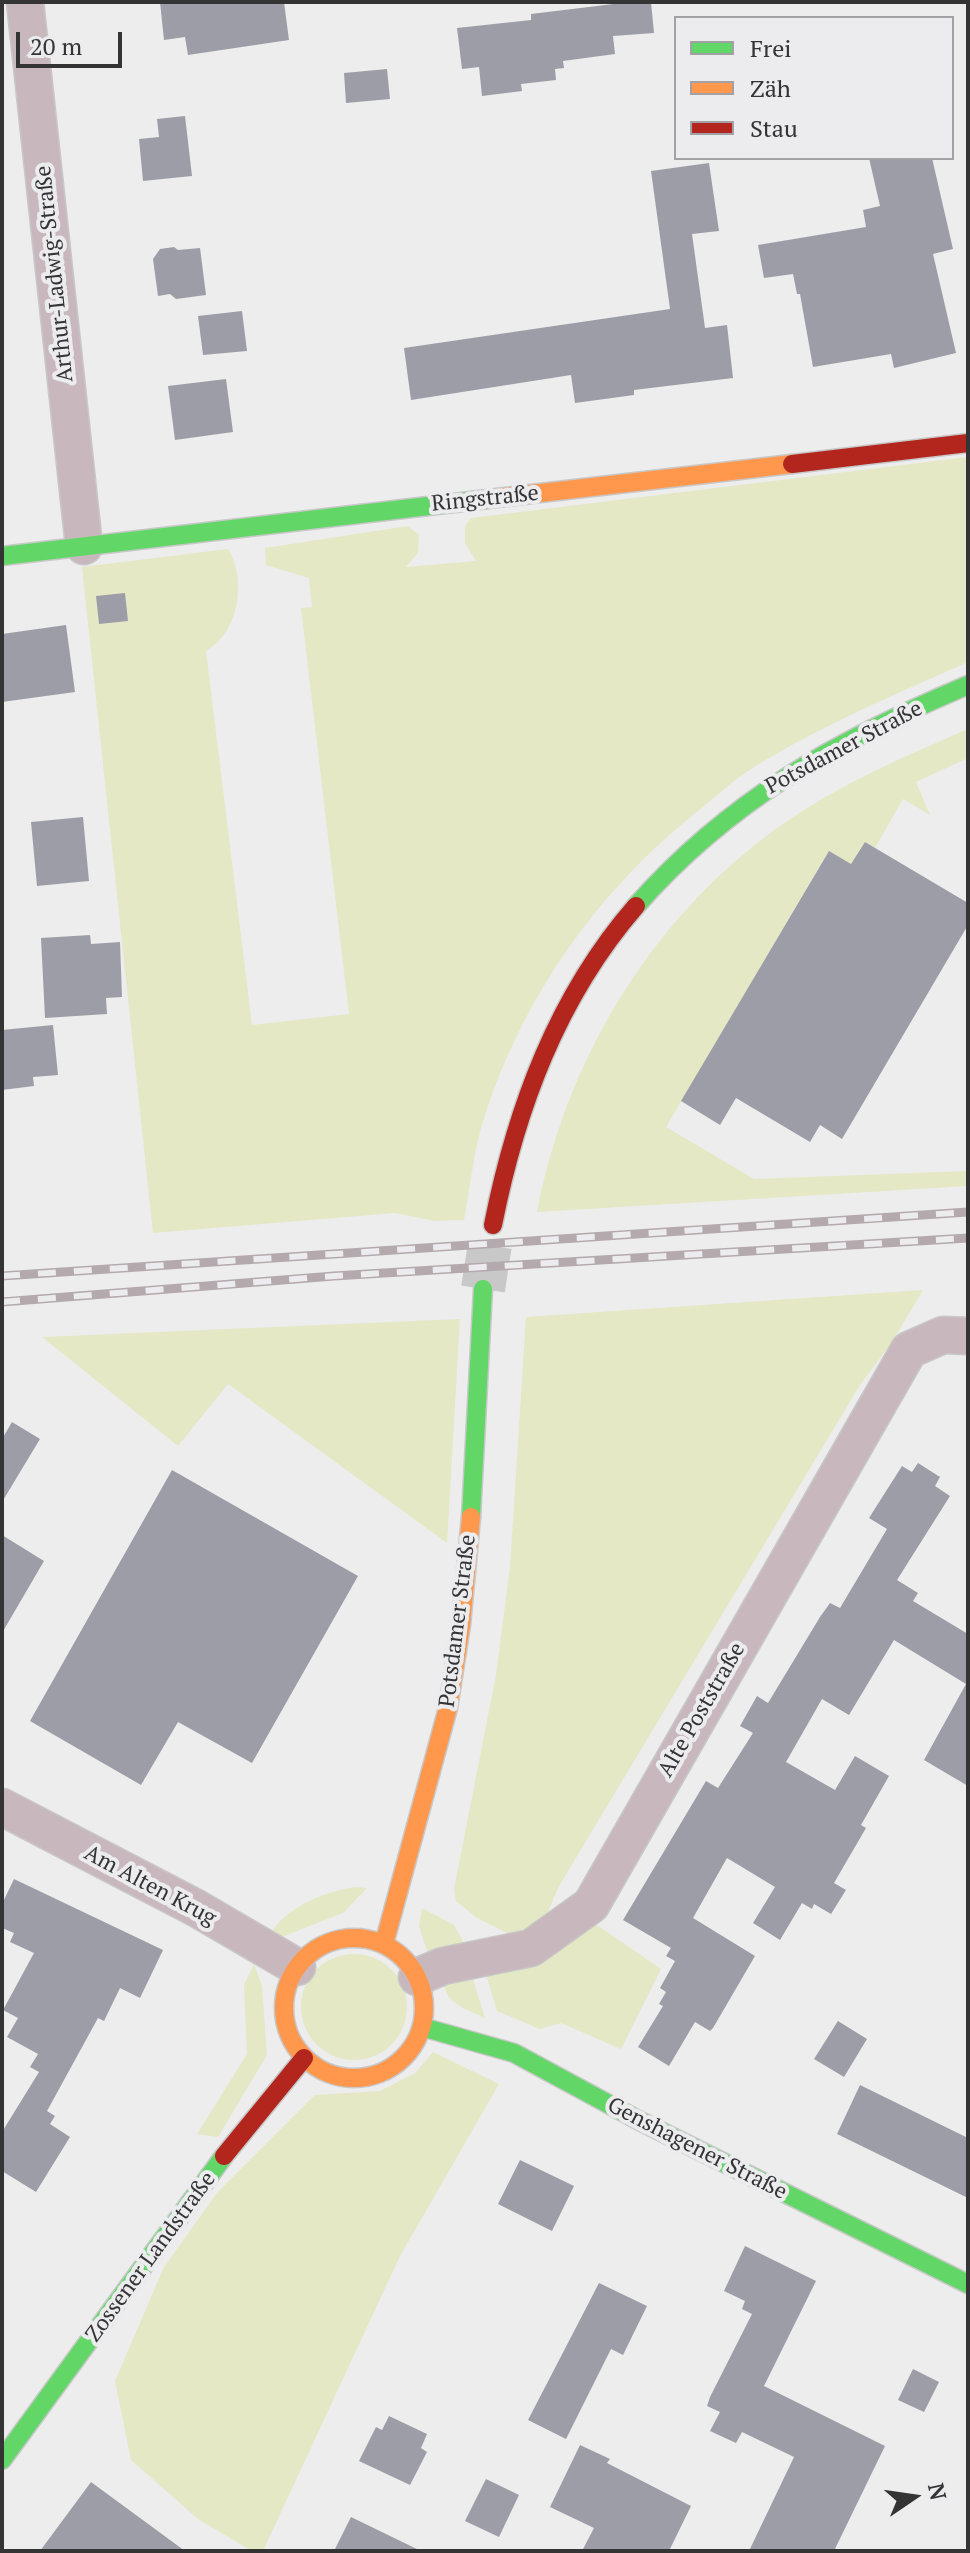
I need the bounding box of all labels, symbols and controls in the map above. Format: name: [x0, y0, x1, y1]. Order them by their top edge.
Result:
scale bar: [20, 16, 126, 66]
legend: [674, 16, 954, 160]
text: 20 m: [30, 30, 82, 62]
text: Frei: [750, 32, 792, 64]
text: Zäh: [750, 72, 791, 104]
text: Stau: [750, 112, 798, 144]
street label: Arthur-Ladwig-Straße: [30, 164, 80, 384]
street label: Ringstraße: [430, 480, 540, 518]
street label: Potsdamer Straße: [761, 696, 927, 800]
street label: Potsdamer Straße: [434, 1533, 482, 1709]
street label: Alte Poststraße: [653, 1638, 751, 1782]
street label: Am Alten Krug: [80, 1840, 220, 1932]
street label: Genshagener Straße: [603, 2092, 791, 2206]
street label: Zossener Landstraße: [80, 2167, 222, 2347]
north arrow: [874, 2457, 954, 2537]
text: N: [922, 2480, 954, 2503]

